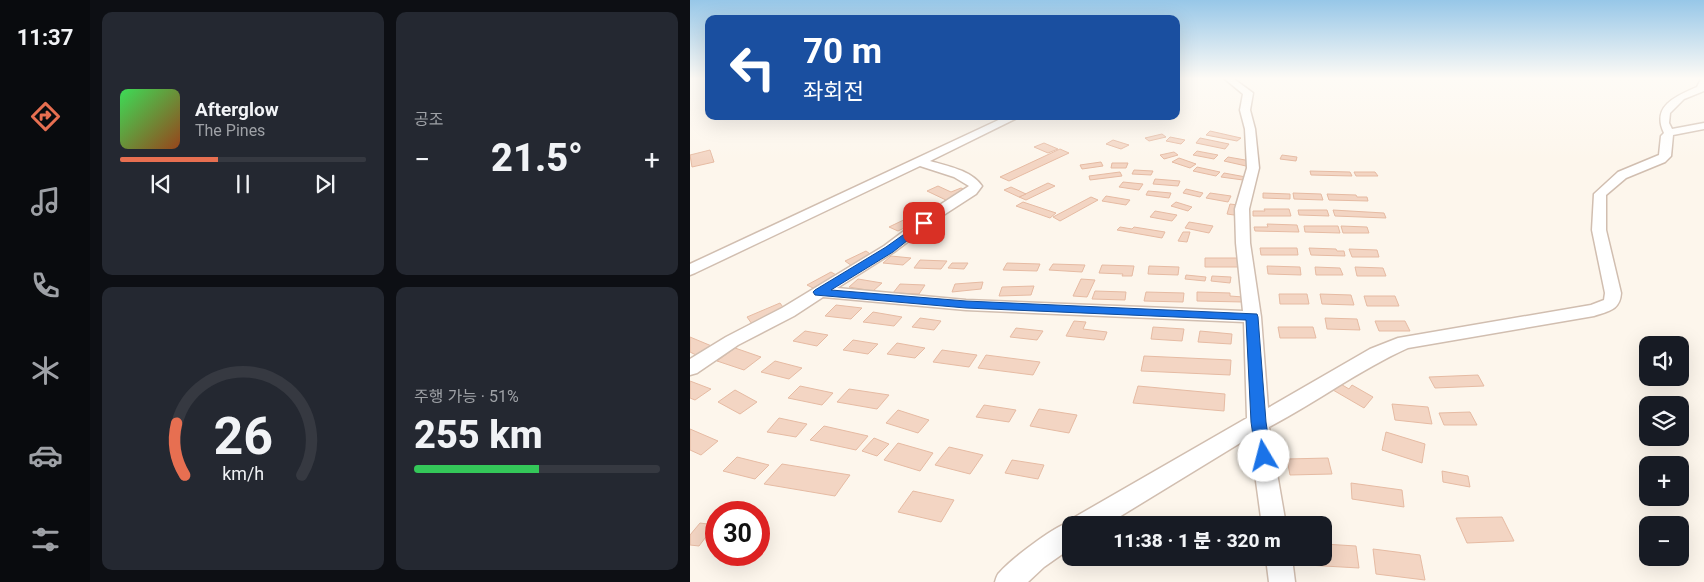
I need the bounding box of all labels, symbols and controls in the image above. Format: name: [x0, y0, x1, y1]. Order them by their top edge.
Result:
text: 11:37: [17, 25, 73, 50]
text: 70 m: [803, 31, 882, 72]
icon: left: [720, 35, 785, 100]
text: 좌회전: [803, 79, 864, 104]
text: Afterglow: [195, 98, 279, 121]
icon: directions: [28, 99, 63, 134]
text: 공조: [414, 110, 443, 129]
text: The Pines: [195, 121, 265, 140]
text: 21.5°: [491, 136, 583, 180]
text: −: [414, 143, 430, 176]
text: +: [644, 143, 660, 176]
icon: previous: [147, 170, 175, 198]
icon: pause: [229, 170, 257, 198]
icon: next: [311, 170, 339, 198]
icon: music: [28, 184, 63, 219]
pin: [903, 202, 945, 244]
icon: arrive: [910, 209, 938, 237]
icon: phone: [28, 268, 63, 303]
map controls: [1639, 336, 1689, 566]
button: sound: [1639, 336, 1689, 386]
icon: climate: [28, 353, 63, 388]
text: 주행 가능 · 51%: [414, 387, 519, 406]
button: layers: [1639, 396, 1689, 446]
text: 26: [213, 406, 273, 467]
text: 255 km: [414, 413, 543, 457]
position arrow: [1237, 429, 1289, 481]
icon: car: [28, 438, 63, 473]
button: +: [1639, 456, 1689, 506]
text: km/h: [222, 463, 264, 484]
speed limit sign: 30: [705, 501, 770, 566]
button: −: [1639, 516, 1689, 566]
icon: filters: [28, 522, 63, 557]
text: 11:38 · 1 분 · 320 m: [1113, 529, 1281, 552]

